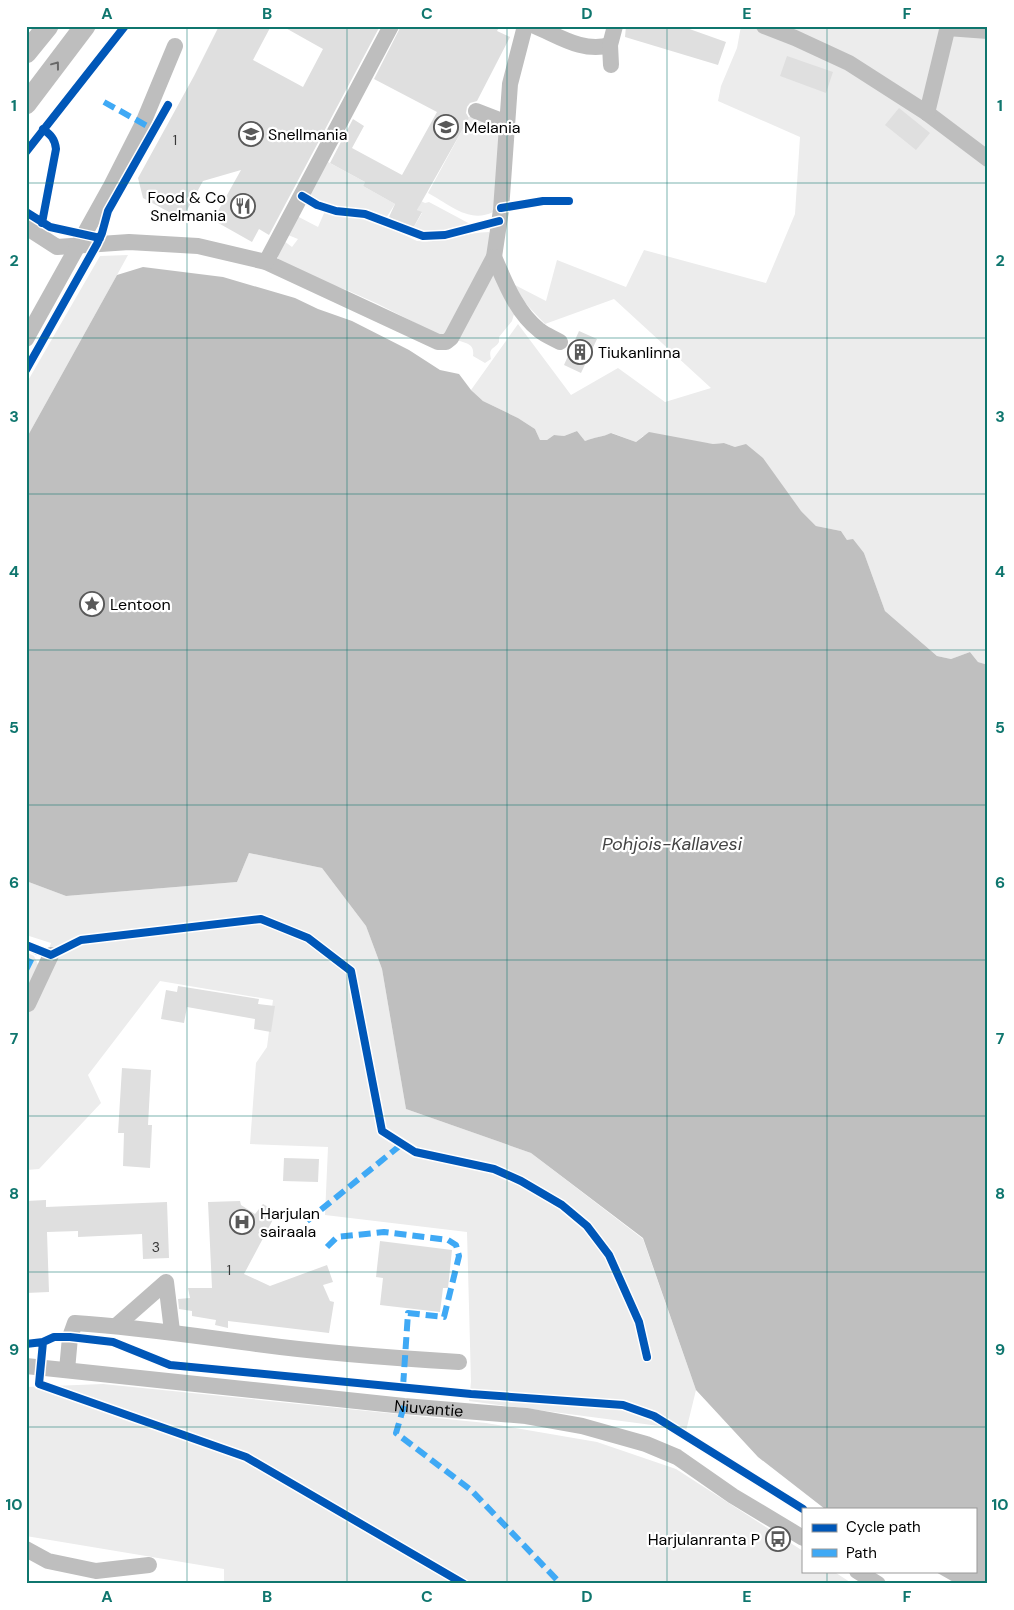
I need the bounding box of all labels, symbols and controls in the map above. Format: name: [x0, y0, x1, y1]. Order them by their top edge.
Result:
text: A: [101, 3, 113, 24]
text: B: [262, 3, 272, 24]
text: C: [421, 3, 433, 24]
text: D: [581, 3, 593, 24]
text: E: [742, 3, 752, 24]
text: F: [903, 3, 912, 24]
one-way arrow: [50, 62, 58, 71]
text: 1: [11, 95, 17, 116]
text: 1: [997, 95, 1003, 116]
school or university icon: Melania: [433, 114, 459, 140]
place label: Melania: [464, 117, 521, 138]
school or university icon: Snellmania: [238, 121, 264, 147]
place label: Snellmania: [268, 124, 347, 145]
house number: 1: [173, 131, 177, 149]
place label: Food & Co Snelmania: [148, 187, 226, 226]
restaurant icon: Food & Co Snelmania: [230, 193, 256, 219]
text: 2: [9, 250, 19, 271]
text: 2: [995, 250, 1005, 271]
building icon: Tiukanlinna: [567, 339, 593, 365]
place label: Tiukanlinna: [598, 342, 680, 363]
text: 3: [9, 406, 19, 427]
text: 3: [995, 406, 1005, 427]
text: 4: [9, 561, 19, 582]
text: 4: [995, 561, 1005, 582]
place icon: Lentoon: [79, 591, 105, 617]
place label: Lentoon: [110, 594, 171, 615]
text: 5: [9, 717, 19, 738]
text: 5: [995, 717, 1005, 738]
water label: Pohjois-Kallavesi: [602, 832, 743, 856]
text: 6: [9, 872, 19, 893]
text: 6: [995, 872, 1005, 893]
text: 7: [10, 1028, 19, 1049]
text: 7: [996, 1028, 1005, 1049]
text: 8: [9, 1183, 19, 1204]
text: 8: [995, 1183, 1005, 1204]
place label: Harjulan sairaala: [260, 1203, 320, 1242]
hospital icon: Harjulan sairaala: [229, 1209, 255, 1235]
house number: 3: [152, 1238, 160, 1256]
house number: 1: [227, 1261, 231, 1279]
text: 9: [9, 1339, 19, 1360]
text: 9: [995, 1339, 1005, 1360]
street label: Niuvantie: [393, 1395, 464, 1421]
text: 10: [5, 1494, 23, 1515]
text: 10: [991, 1494, 1009, 1515]
legend: [802, 1508, 976, 1572]
text: Cycle path: [846, 1517, 921, 1537]
bus stop icon: Harjulanranta P: [765, 1526, 791, 1552]
place label: Harjulanranta P: [648, 1529, 760, 1550]
text: Path: [846, 1543, 877, 1563]
text: A: [101, 1586, 113, 1607]
text: B: [262, 1586, 272, 1607]
text: C: [421, 1586, 433, 1607]
text: D: [581, 1586, 593, 1607]
text: E: [742, 1586, 752, 1607]
text: F: [903, 1586, 912, 1607]

